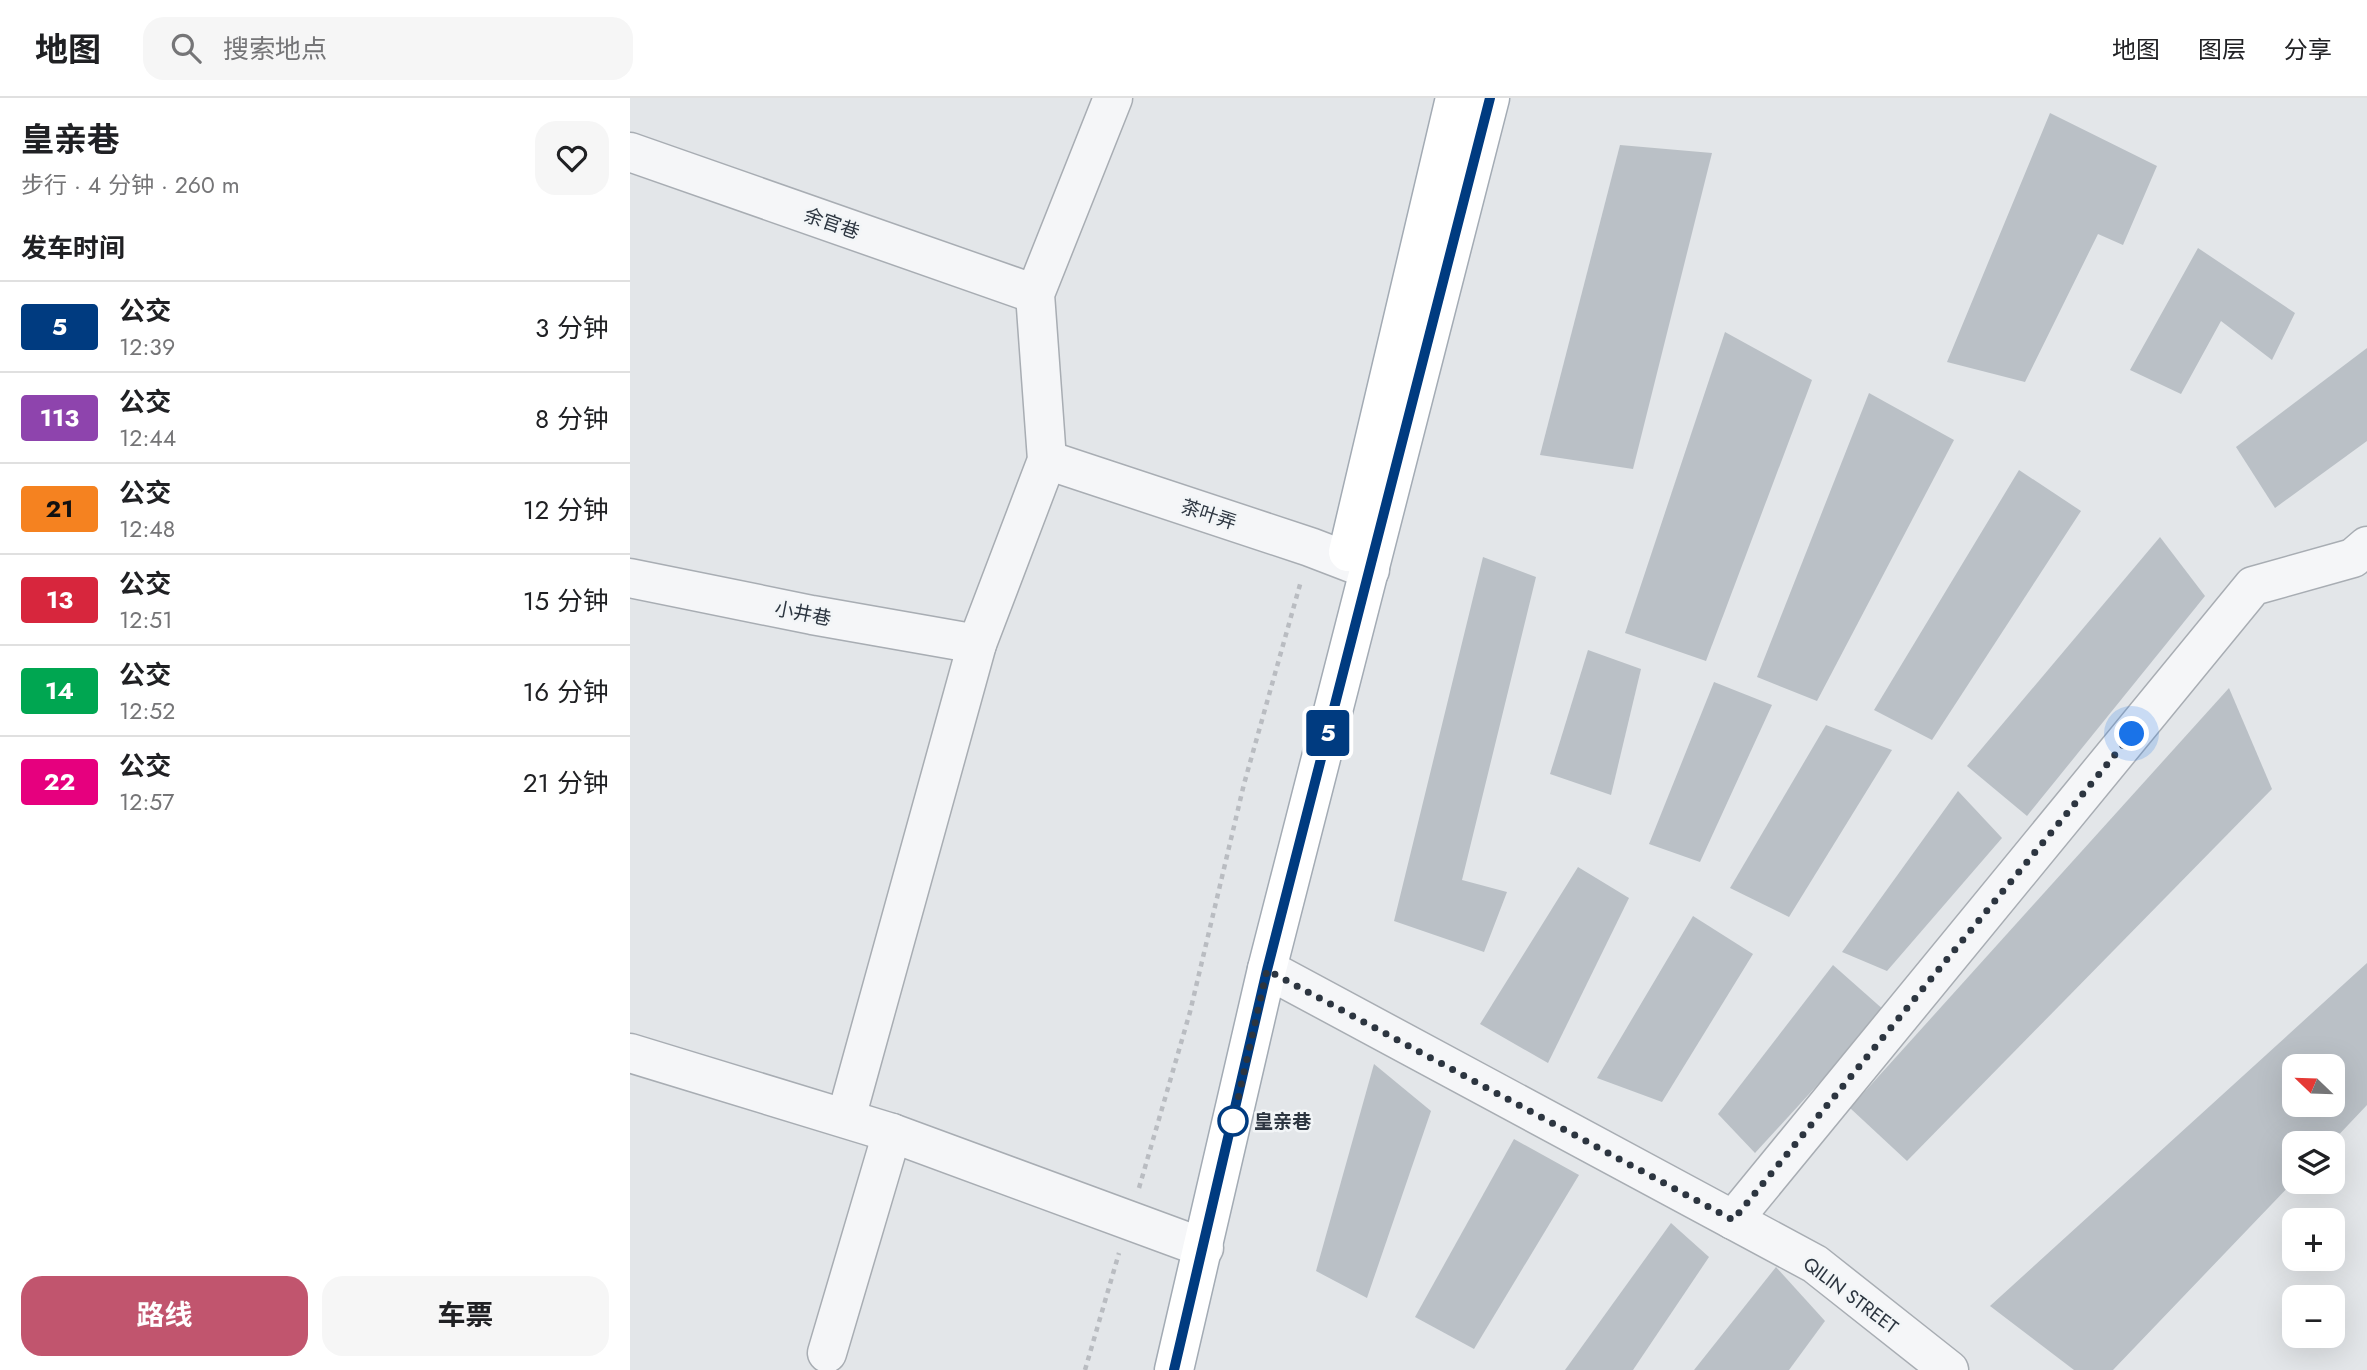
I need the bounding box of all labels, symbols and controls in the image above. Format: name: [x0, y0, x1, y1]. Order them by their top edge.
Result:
search box: [143, 17, 633, 80]
text: 地图: [35, 26, 101, 73]
icon: search: [167, 29, 205, 67]
text: 搜索地点: [223, 30, 327, 68]
text: 地图: [2112, 32, 2160, 67]
text: 图层: [2198, 32, 2246, 67]
text: 分享: [2284, 32, 2332, 67]
text: 皇亲巷: [21, 116, 120, 163]
button: heart: [535, 121, 609, 195]
text: 步行 · 4 分钟 · 260 m: [21, 168, 240, 202]
street label: 余官巷: [800, 201, 863, 246]
text: 发车时间: [21, 229, 125, 267]
text: 公交: [119, 292, 171, 330]
text: 5: [52, 309, 67, 344]
text: 3 分钟: [535, 309, 609, 347]
text: 12:39: [119, 330, 175, 364]
text: 公交: [119, 383, 171, 421]
text: 113: [40, 400, 79, 435]
text: 8 分钟: [535, 400, 609, 438]
text: 12:44: [119, 421, 176, 455]
text: 公交: [119, 474, 171, 512]
text: 21: [46, 491, 73, 526]
text: 12 分钟: [523, 491, 609, 529]
street label: 茶叶弄: [1178, 493, 1240, 536]
text: 12:48: [119, 512, 175, 546]
text: 公交: [119, 565, 171, 603]
text: 13: [46, 582, 73, 617]
text: 15 分钟: [523, 582, 609, 620]
street label: 小井巷: [772, 595, 833, 632]
text: 12:51: [119, 603, 173, 637]
text: 公交: [119, 656, 171, 694]
text: 14: [45, 673, 74, 708]
text: 16 分钟: [523, 673, 609, 711]
text: 12:52: [119, 694, 175, 728]
line badge: 5: [1305, 710, 1351, 756]
text: 5: [1320, 715, 1336, 750]
your location: [2114, 716, 2149, 751]
text: 公交: [119, 747, 171, 785]
text: 22: [44, 764, 75, 799]
text: 21 分钟: [523, 764, 609, 802]
text: 12:57: [119, 785, 174, 819]
north arrow: [2282, 1054, 2345, 1116]
map controls: [2282, 1054, 2345, 1348]
marker: 皇亲巷: [1218, 1106, 1248, 1136]
place label: 皇亲巷: [1254, 1108, 1312, 1135]
button: layers: [2282, 1131, 2345, 1194]
button: +: [2282, 1208, 2345, 1271]
street label: QILIN STREET: [1797, 1251, 1904, 1340]
button: 路线: [21, 1276, 308, 1356]
button: 车票: [322, 1276, 609, 1356]
button: −: [2282, 1285, 2345, 1348]

